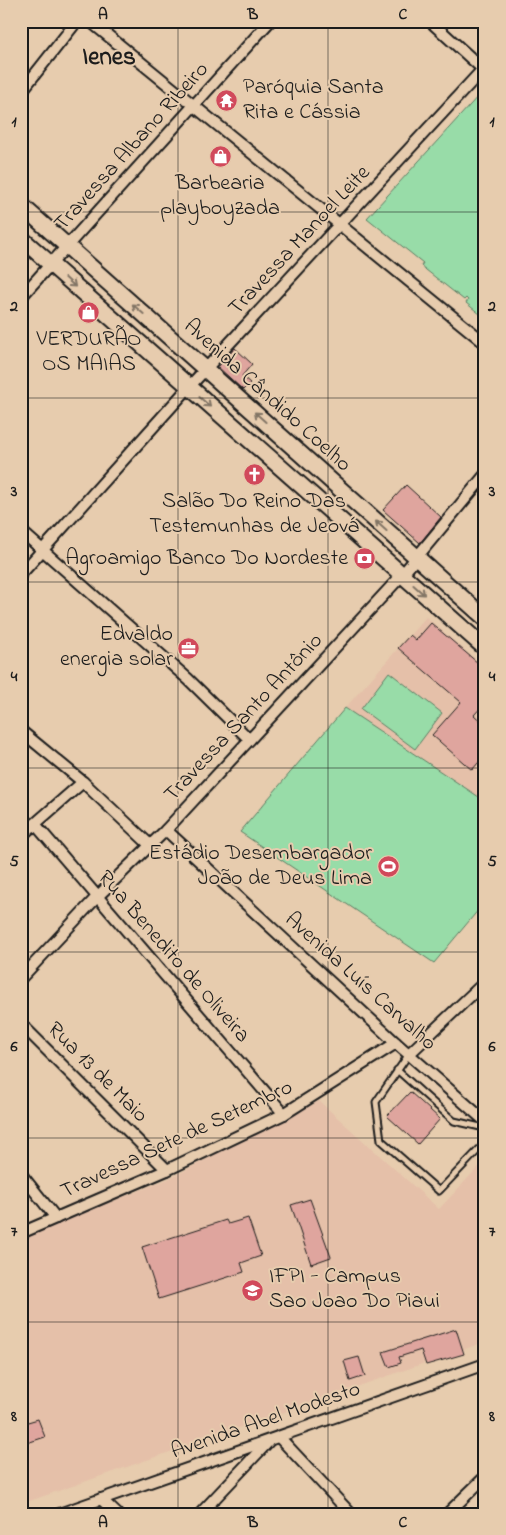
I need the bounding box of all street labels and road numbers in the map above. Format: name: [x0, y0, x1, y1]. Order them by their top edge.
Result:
street label: Travessa Albano Ribeiro: [47, 55, 217, 239]
street label: Travessa Manoel Leite: [222, 158, 379, 324]
street label: Avenida Cândido Coelho: [176, 312, 358, 480]
street label: Travessa Santo Antônio: [157, 626, 331, 810]
street label: Rua Benedito de Oliveira: [89, 864, 257, 1050]
street label: Avenida Luís Carvalho: [277, 905, 443, 1059]
street label: Rua 13 de Maio: [39, 1015, 155, 1131]
street label: Travessa Sete de Setembro: [56, 1072, 298, 1208]
street label: Avenida Abel Modesto: [167, 1374, 365, 1468]

